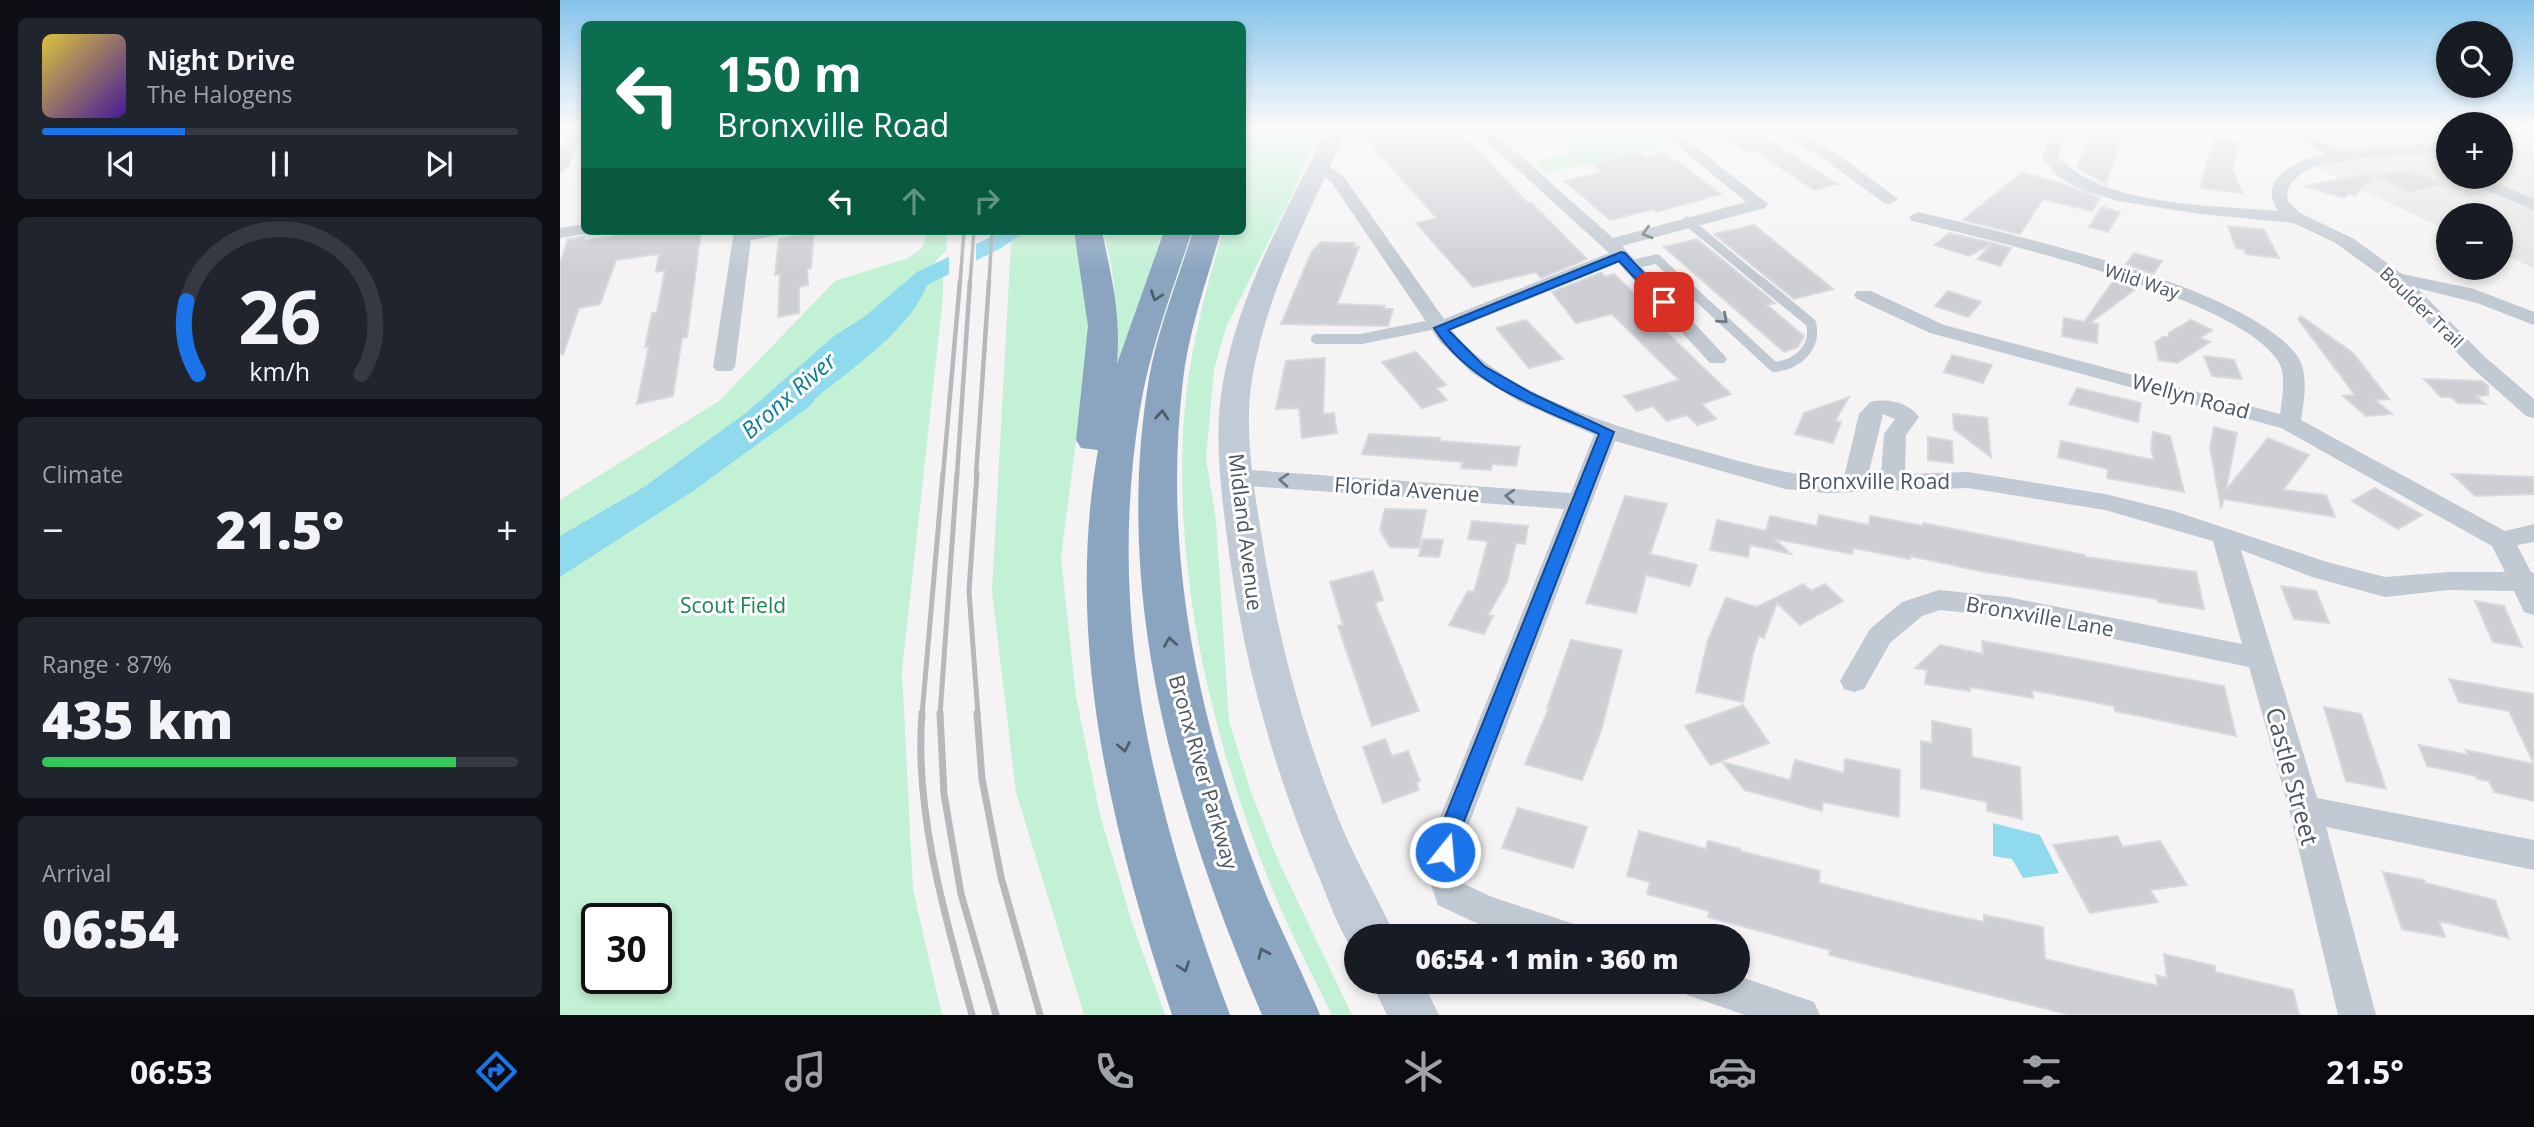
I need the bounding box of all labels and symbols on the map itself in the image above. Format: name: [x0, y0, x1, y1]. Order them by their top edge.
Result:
one-way arrow: [1641, 225, 1653, 239]
street label: Wild Way: [2102, 258, 2183, 305]
street label: Boulder Trail: [2375, 261, 2469, 353]
pin: [1634, 272, 1694, 332]
one-way arrow: [1150, 289, 1164, 301]
one-way arrow: [1715, 311, 1728, 323]
water label: Bronx River: [734, 344, 843, 445]
street label: Wellyn Road: [2129, 367, 2253, 425]
one-way arrow: [1154, 409, 1169, 420]
street label: Midland Avenue: [1222, 452, 1270, 612]
street label: Bronxville Road: [1798, 467, 1950, 495]
street label: Florida Avenue: [1333, 470, 1481, 508]
one-way arrow: [1278, 473, 1289, 488]
one-way arrow: [1505, 489, 1516, 504]
street label: Bronxville Lane: [1964, 589, 2116, 643]
park label: Scout Field: [680, 591, 786, 619]
one-way arrow: [1163, 636, 1178, 648]
street label: Bronx River Parkway: [1163, 671, 1245, 873]
street label: Castle Street: [2259, 704, 2327, 848]
one-way arrow: [1116, 741, 1131, 753]
position arrow: [1408, 815, 1482, 889]
speed limit sign: 30: [581, 903, 672, 994]
one-way arrow: [1257, 948, 1271, 960]
one-way arrow: [1176, 960, 1190, 972]

